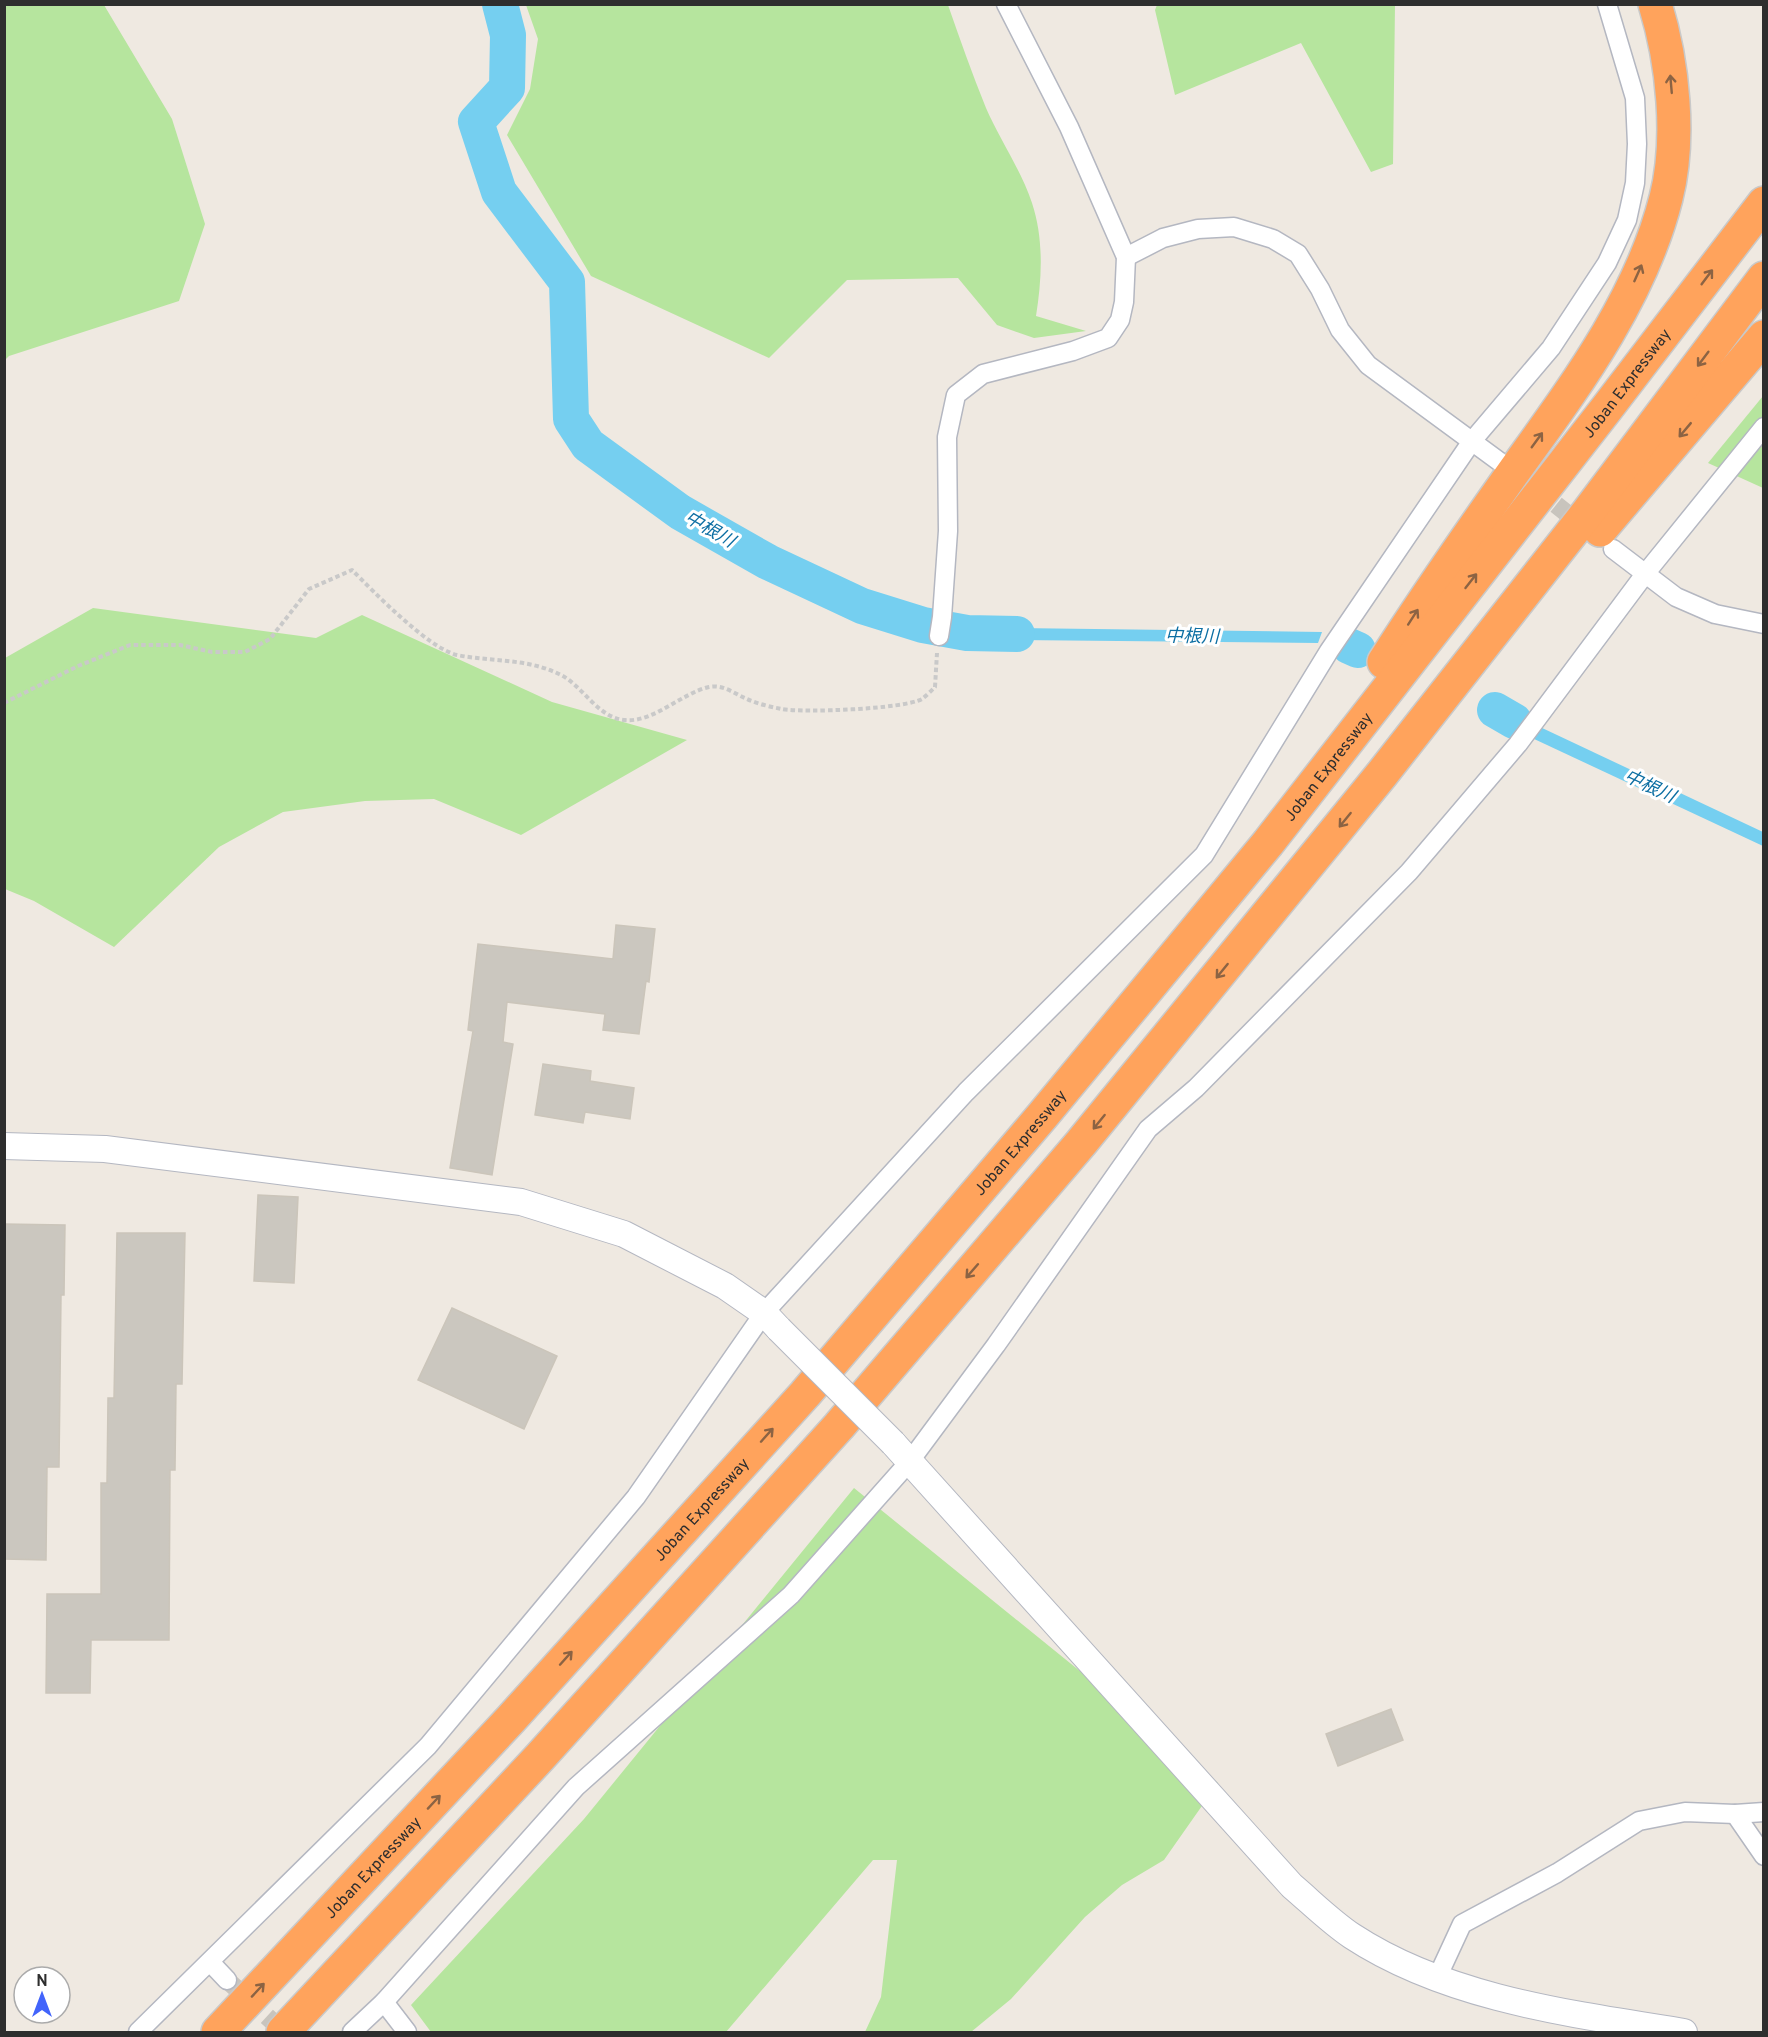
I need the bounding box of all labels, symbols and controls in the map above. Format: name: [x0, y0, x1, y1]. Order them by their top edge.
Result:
one-way arrow: [1665, 75, 1676, 95]
one-way arrow: [1632, 265, 1644, 283]
one-way arrow: [1700, 270, 1713, 286]
street label: Joban Expressway: [1579, 325, 1676, 443]
one-way arrow: [1697, 350, 1709, 366]
one-way arrow: [1678, 422, 1692, 437]
one-way arrow: [1531, 432, 1543, 448]
water label: 中根川: [680, 507, 740, 555]
one-way arrow: [1465, 573, 1478, 589]
one-way arrow: [1407, 609, 1419, 625]
water label: 中根川: [1165, 626, 1221, 650]
street label: Joban Expressway: [1281, 709, 1378, 826]
water label: 中根川: [1620, 766, 1681, 810]
one-way arrow: [1338, 811, 1351, 827]
one-way arrow: [1215, 963, 1228, 979]
street label: Joban Expressway: [971, 1086, 1072, 1200]
one-way arrow: [1092, 1114, 1105, 1130]
one-way arrow: [965, 1263, 979, 1278]
one-way arrow: [760, 1428, 774, 1443]
street label: Joban Expressway: [651, 1454, 754, 1566]
one-way arrow: [559, 1651, 573, 1666]
one-way arrow: [427, 1794, 441, 1809]
street label: Joban Expressway: [321, 1813, 427, 1924]
north arrow: [12, 1965, 72, 2025]
text: N: [36, 1972, 48, 1992]
one-way arrow: [251, 1983, 265, 1998]

